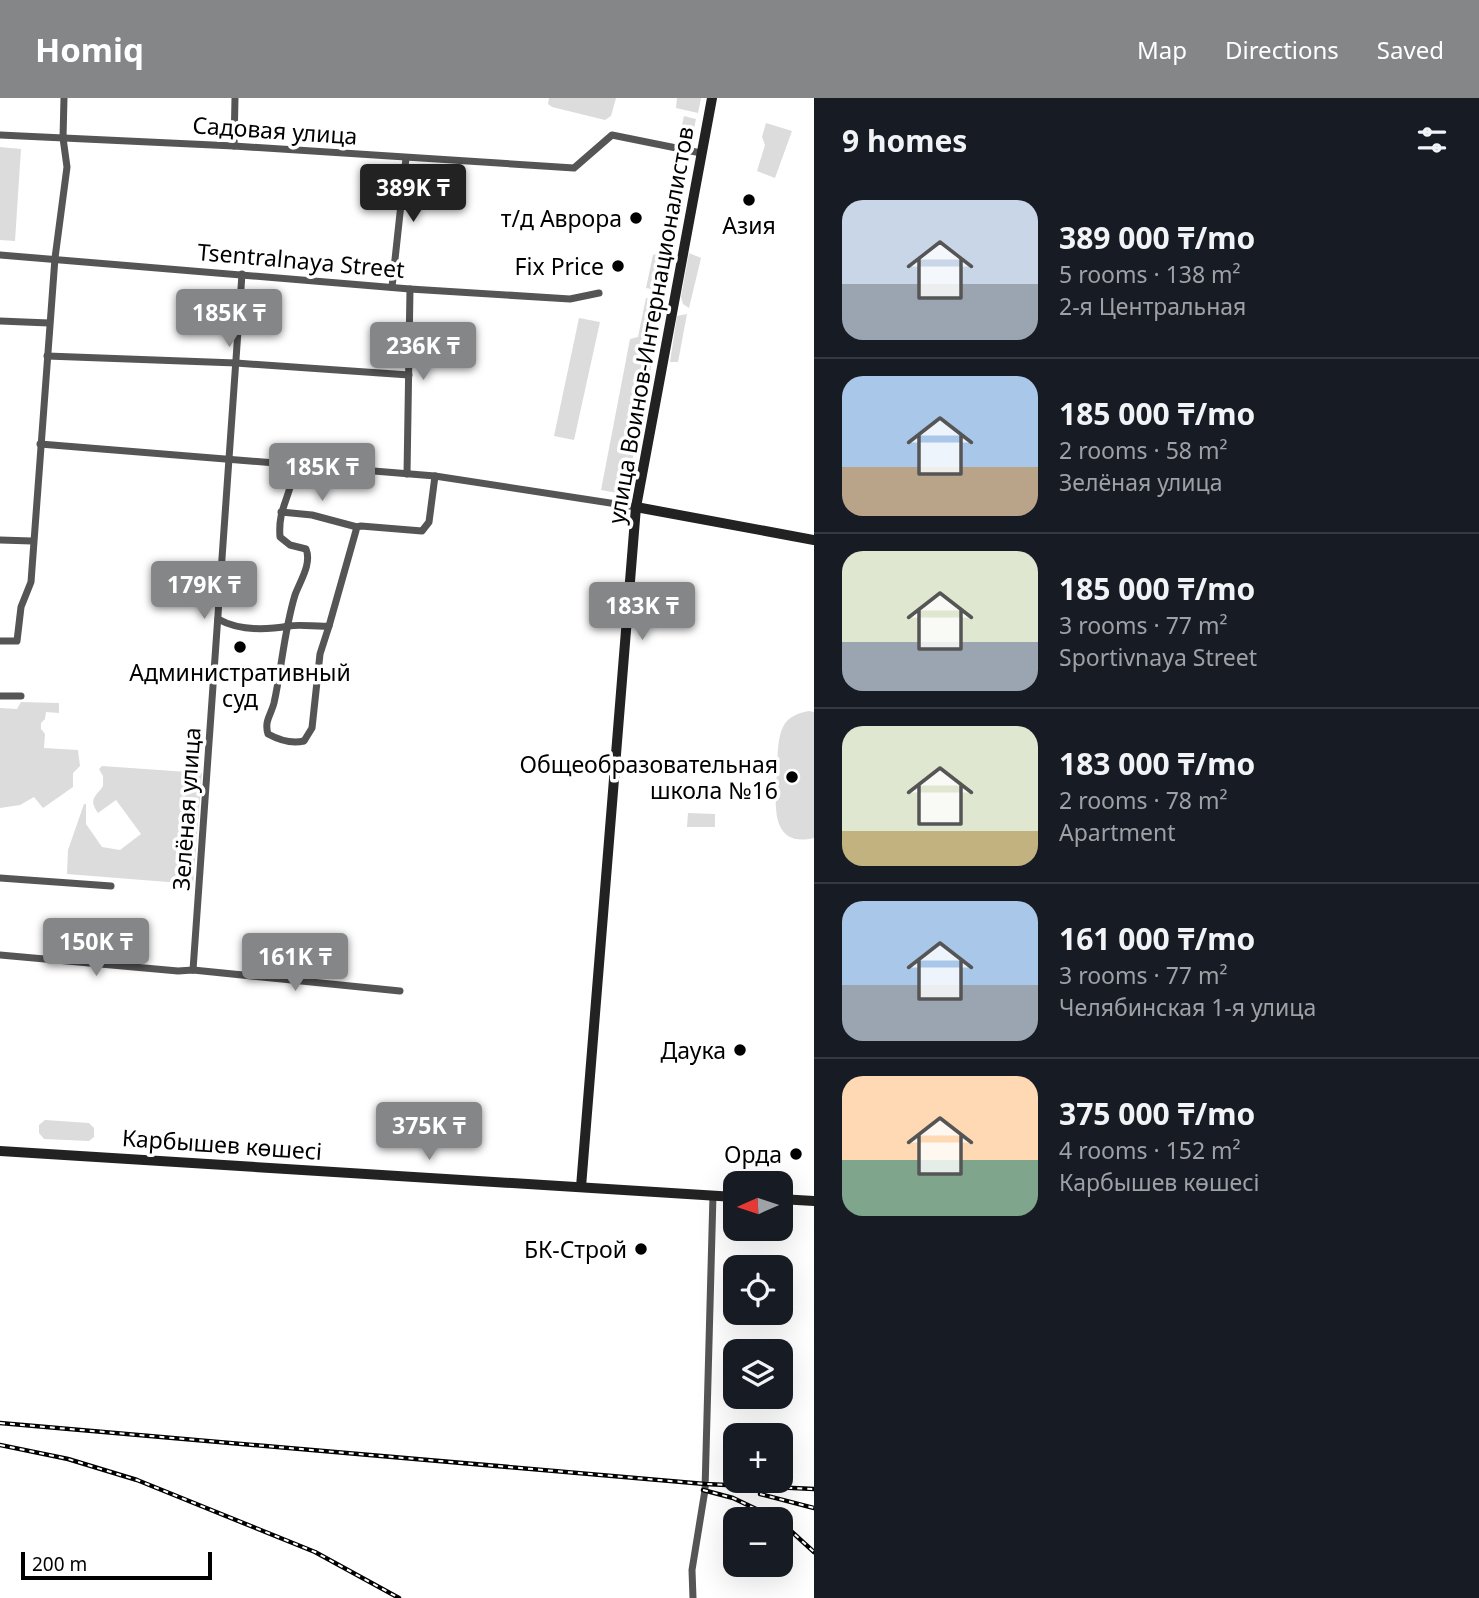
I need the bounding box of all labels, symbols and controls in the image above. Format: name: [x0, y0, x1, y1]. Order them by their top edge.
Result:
text: Homiq: [35, 27, 144, 72]
text: Map: [1137, 33, 1187, 66]
text: Directions: [1225, 33, 1339, 66]
text: Saved: [1377, 33, 1444, 66]
street label: Садовая улица: [191, 108, 359, 152]
text: 9 homes: [842, 120, 967, 161]
icon: filters: [1413, 121, 1451, 159]
street label: улица Воинов-Интернационалистов: [599, 124, 701, 526]
pin: 389K ₸: [356, 164, 470, 224]
text: 389K ₸: [376, 171, 450, 203]
marker: Азия: [741, 192, 757, 208]
place label: т/д Аврора: [501, 202, 622, 234]
place label: Азия: [722, 209, 776, 241]
marker: т/д Аврора: [628, 210, 644, 226]
text: 389 000 ₸/mo: [1059, 217, 1255, 258]
icon: home: [898, 228, 982, 312]
street label: Tsentralnaya Street: [196, 235, 406, 285]
place label: Fix Price: [515, 250, 604, 282]
marker: Fix Price: [610, 258, 626, 274]
text: 5 rooms · 138 m²: [1059, 258, 1241, 290]
pin: 185K ₸: [172, 289, 286, 349]
text: 2-я Центральная: [1059, 290, 1246, 322]
text: 185K ₸: [192, 296, 266, 328]
pin: 236K ₸: [366, 322, 480, 382]
text: 236K ₸: [386, 329, 460, 361]
text: 185 000 ₸/mo: [1059, 393, 1255, 434]
icon: home: [898, 404, 982, 488]
text: 2 rooms · 58 m²: [1059, 434, 1228, 466]
pin: 185K ₸: [265, 444, 379, 503]
text: 185K ₸: [285, 450, 359, 482]
text: Зелёная улица: [1059, 466, 1222, 498]
pin: 179K ₸: [147, 561, 261, 621]
text: 179K ₸: [167, 568, 241, 600]
text: 185 000 ₸/mo: [1059, 568, 1255, 609]
icon: home: [898, 579, 982, 663]
pin: 183K ₸: [585, 582, 699, 642]
text: 183K ₸: [605, 589, 679, 621]
text: 3 rooms · 77 m²: [1059, 609, 1228, 641]
marker: Административный суд: [232, 639, 248, 655]
text: Sportivnaya Street: [1059, 641, 1257, 673]
place label: Административный суд: [129, 656, 351, 714]
street label: Зелёная улица: [164, 726, 208, 892]
text: 183 000 ₸/mo: [1059, 743, 1255, 784]
place label: Общеобразовательная школа №16: [520, 748, 778, 806]
icon: home: [898, 754, 982, 838]
marker: Общеобразовательная школа №16: [784, 769, 800, 785]
text: 2 rooms · 78 m²: [1059, 784, 1228, 816]
text: Apartment: [1059, 816, 1176, 848]
pin: 150K ₸: [39, 918, 153, 978]
text: 161 000 ₸/mo: [1059, 918, 1255, 959]
text: 150K ₸: [59, 925, 133, 957]
icon: home: [898, 929, 982, 1013]
pin: 161K ₸: [238, 934, 352, 993]
text: 161K ₸: [258, 940, 332, 972]
text: 3 rooms · 77 m²: [1059, 959, 1228, 991]
text: Челябинская 1-я улица: [1059, 991, 1316, 1023]
place label: Даука: [660, 1034, 726, 1066]
marker: Даука: [732, 1042, 748, 1058]
text: 375 000 ₸/mo: [1059, 1093, 1255, 1134]
pin: 375K ₸: [372, 1102, 486, 1162]
icon: home: [898, 1104, 982, 1188]
text: 375K ₸: [392, 1109, 466, 1141]
street label: Карбышев көшесі: [121, 1121, 323, 1167]
text: 4 rooms · 152 m²: [1059, 1134, 1241, 1166]
place label: Орда: [724, 1138, 782, 1170]
marker: Орда: [788, 1146, 804, 1162]
text: Карбышев көшесі: [1059, 1166, 1259, 1198]
north arrow: [723, 1171, 793, 1241]
map controls: [723, 1171, 793, 1577]
place label: БК-Строй: [524, 1233, 627, 1265]
marker: БК-Строй: [633, 1241, 649, 1257]
button: locate: [723, 1255, 793, 1325]
button: layers: [723, 1339, 793, 1409]
button: +: [723, 1423, 793, 1493]
button: −: [723, 1507, 793, 1577]
scale bar: [21, 1549, 212, 1581]
text: 200 m: [32, 1551, 87, 1577]

